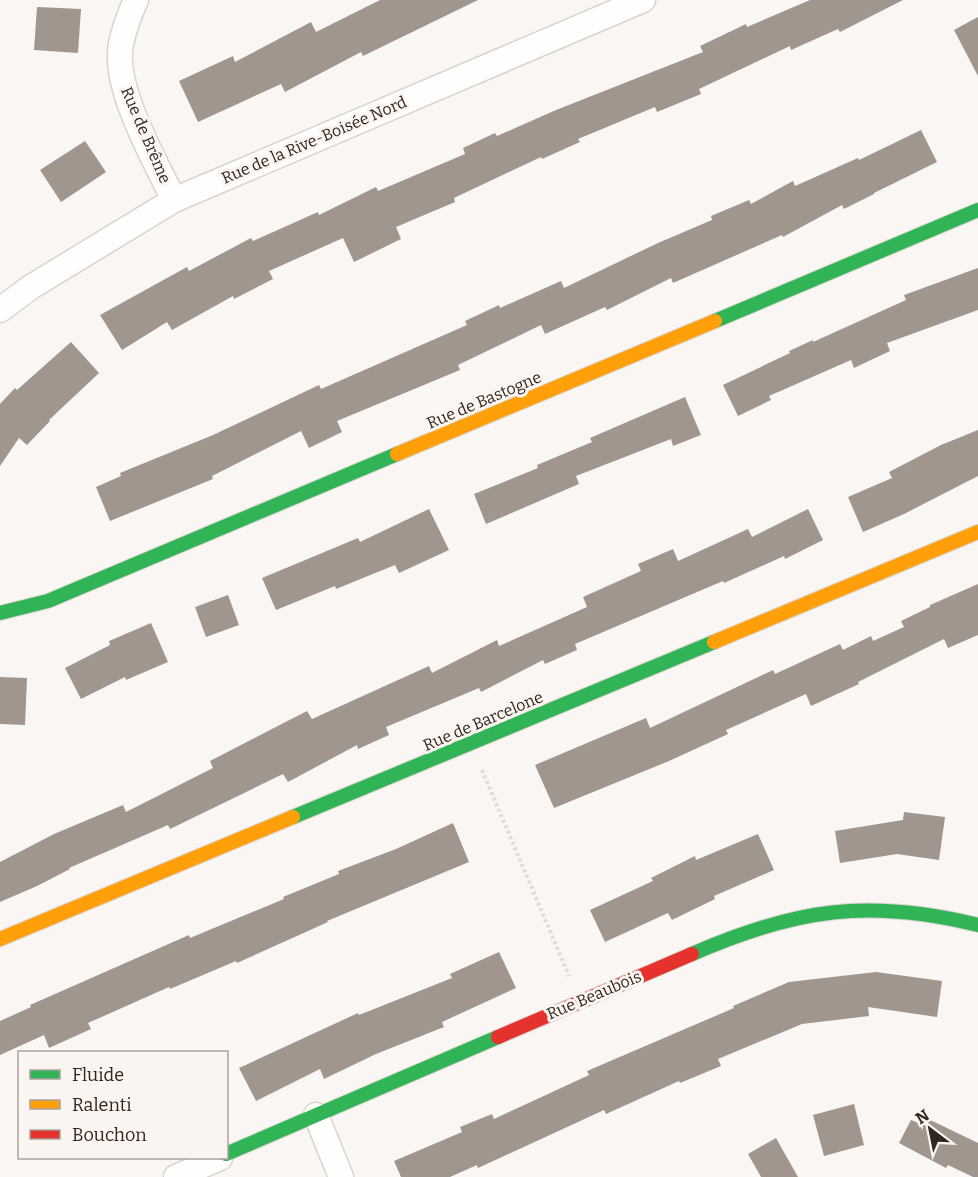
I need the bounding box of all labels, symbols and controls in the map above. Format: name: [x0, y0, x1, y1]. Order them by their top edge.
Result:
street label: Rue de Brême: [117, 84, 175, 186]
street label: Rue de la Rive-Boisée Nord: [219, 92, 410, 188]
street label: Rue de Bastogne: [424, 367, 544, 433]
street label: Rue de Barcelone: [420, 687, 546, 755]
street label: Rue Beaubois: [544, 967, 644, 1023]
legend: [18, 1051, 228, 1159]
text: Fluide: [72, 1064, 124, 1086]
text: Ralenti: [72, 1094, 132, 1116]
north arrow: [900, 1099, 960, 1159]
text: N: [912, 1105, 933, 1128]
text: Bouchon: [72, 1124, 147, 1146]

